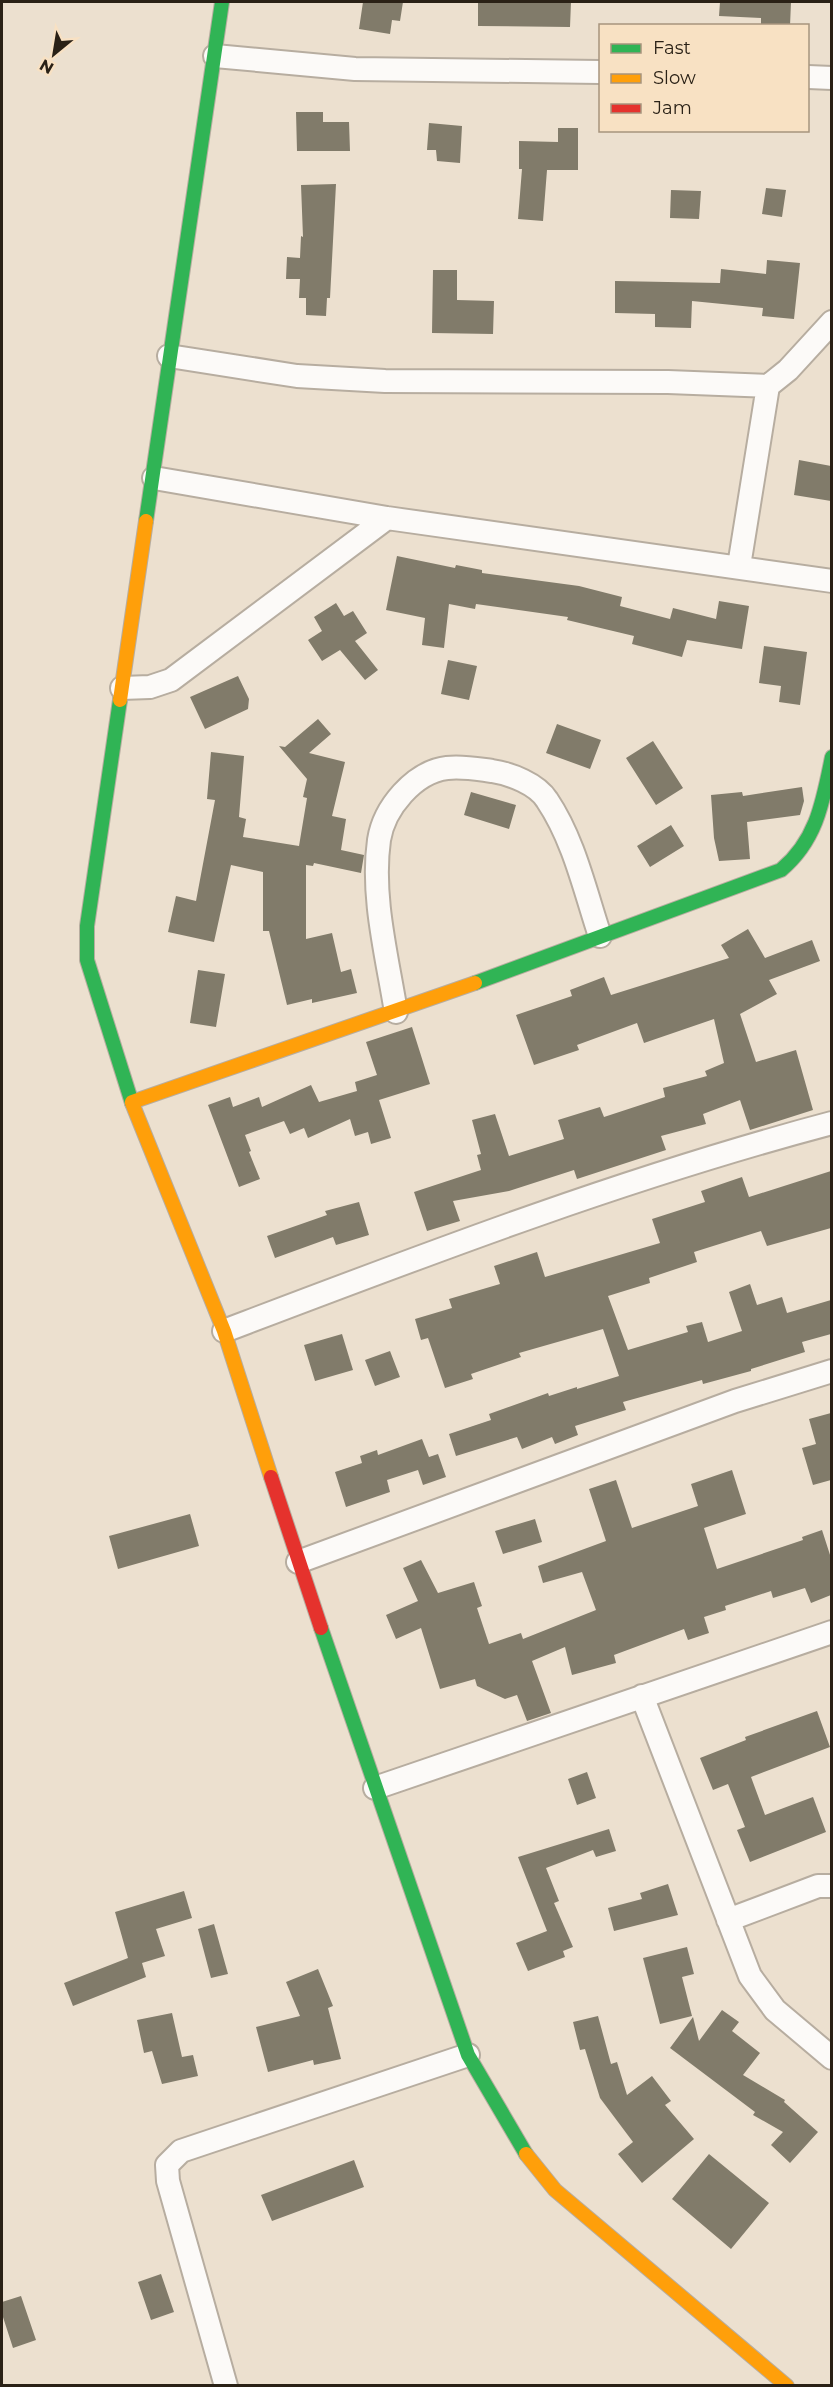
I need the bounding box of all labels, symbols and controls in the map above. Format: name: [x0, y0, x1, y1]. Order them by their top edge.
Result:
north arrow: [24, 24, 84, 84]
legend: [599, 24, 809, 132]
text: Fast: [653, 37, 691, 59]
text: N: [36, 55, 57, 78]
text: Slow: [653, 67, 696, 89]
text: Jam: [652, 97, 692, 119]

